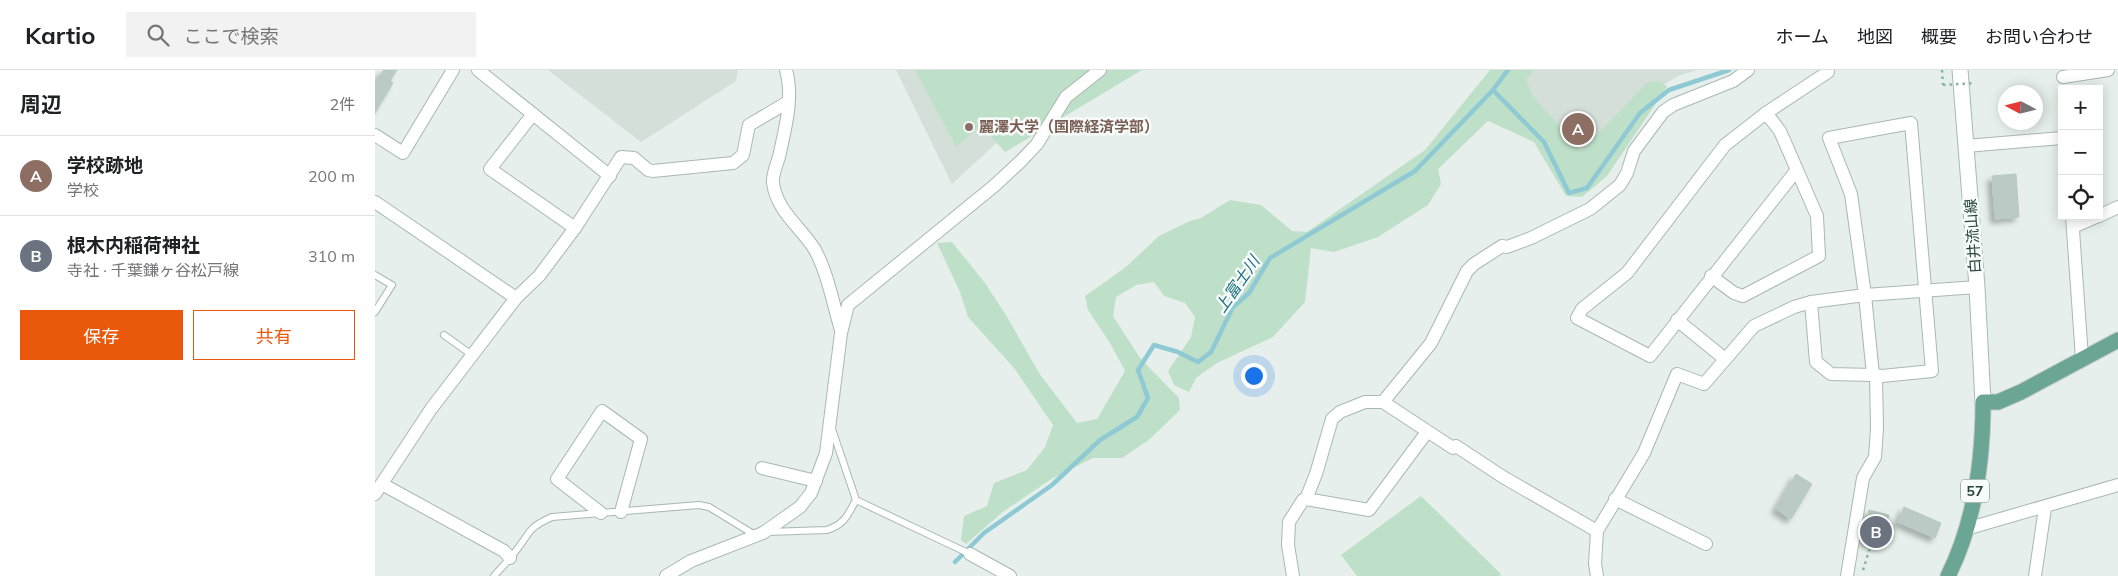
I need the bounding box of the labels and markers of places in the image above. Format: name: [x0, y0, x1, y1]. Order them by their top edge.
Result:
pin: A: [1562, 110, 1594, 148]
place label: 麗澤大学（国際経済学部）: [979, 117, 1159, 136]
marker: 麗澤大学（国際経済学部）: [963, 121, 975, 133]
pin: B: [1860, 513, 1892, 551]

